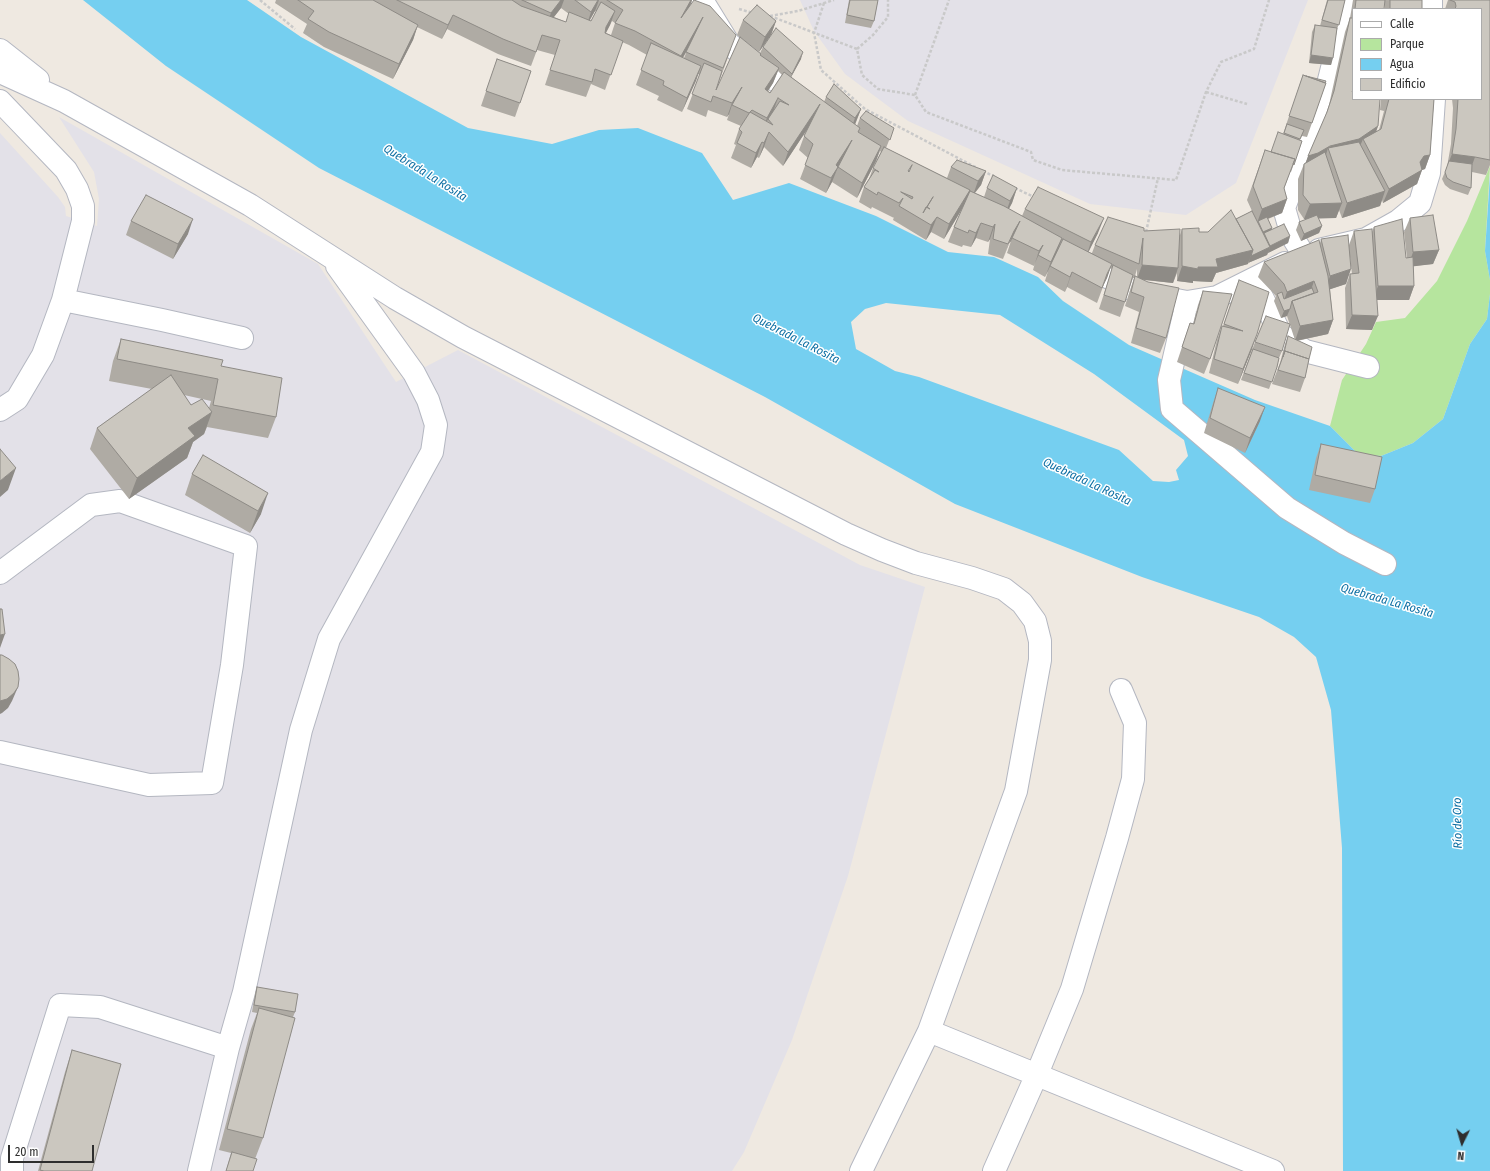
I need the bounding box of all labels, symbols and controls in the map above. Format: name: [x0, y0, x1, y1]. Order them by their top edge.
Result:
legend: [1352, 8, 1482, 100]
text: Calle: [1390, 17, 1414, 31]
text: Parque: [1390, 37, 1424, 51]
text: Agua: [1390, 57, 1414, 71]
text: Edificio: [1390, 77, 1426, 91]
water label: Quebrada La Rosita: [381, 142, 469, 204]
water label: Quebrada La Rosita: [750, 311, 842, 367]
water label: Quebrada La Rosita: [1041, 455, 1133, 509]
water label: Quebrada La Rosita: [1339, 581, 1435, 621]
water label: Río de Oro: [1450, 797, 1466, 849]
north arrow: [1442, 1123, 1482, 1163]
scale bar: [10, 1137, 96, 1163]
text: 20 m: [15, 1145, 39, 1159]
text: N: [1457, 1149, 1465, 1162]

